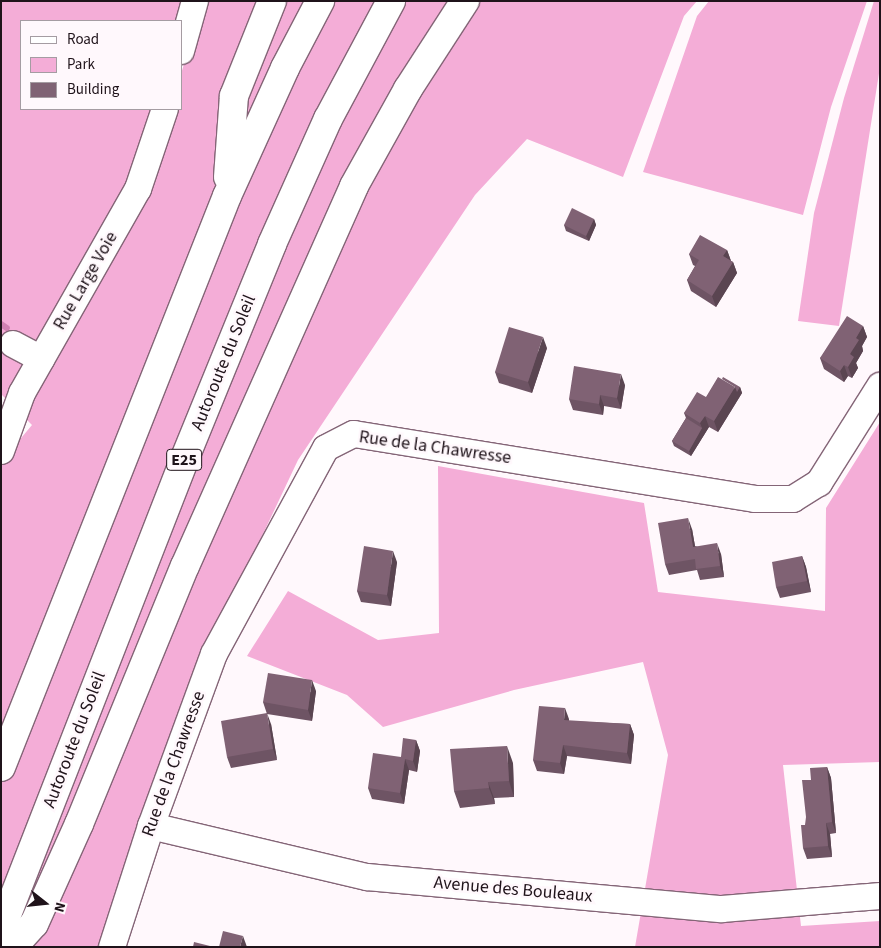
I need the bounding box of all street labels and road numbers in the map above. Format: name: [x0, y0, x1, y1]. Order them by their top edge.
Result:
street label: Rue Large Voie: [49, 228, 123, 334]
street label: Autoroute du Soleil: [187, 292, 261, 434]
street label: Rue de la Chawresse: [358, 427, 512, 469]
road number: E25: [165, 446, 203, 474]
street label: Autoroute du Soleil: [39, 669, 111, 811]
street label: Rue de la Chawresse: [138, 688, 210, 840]
street label: Avenue des Bouleaux: [433, 872, 593, 908]

